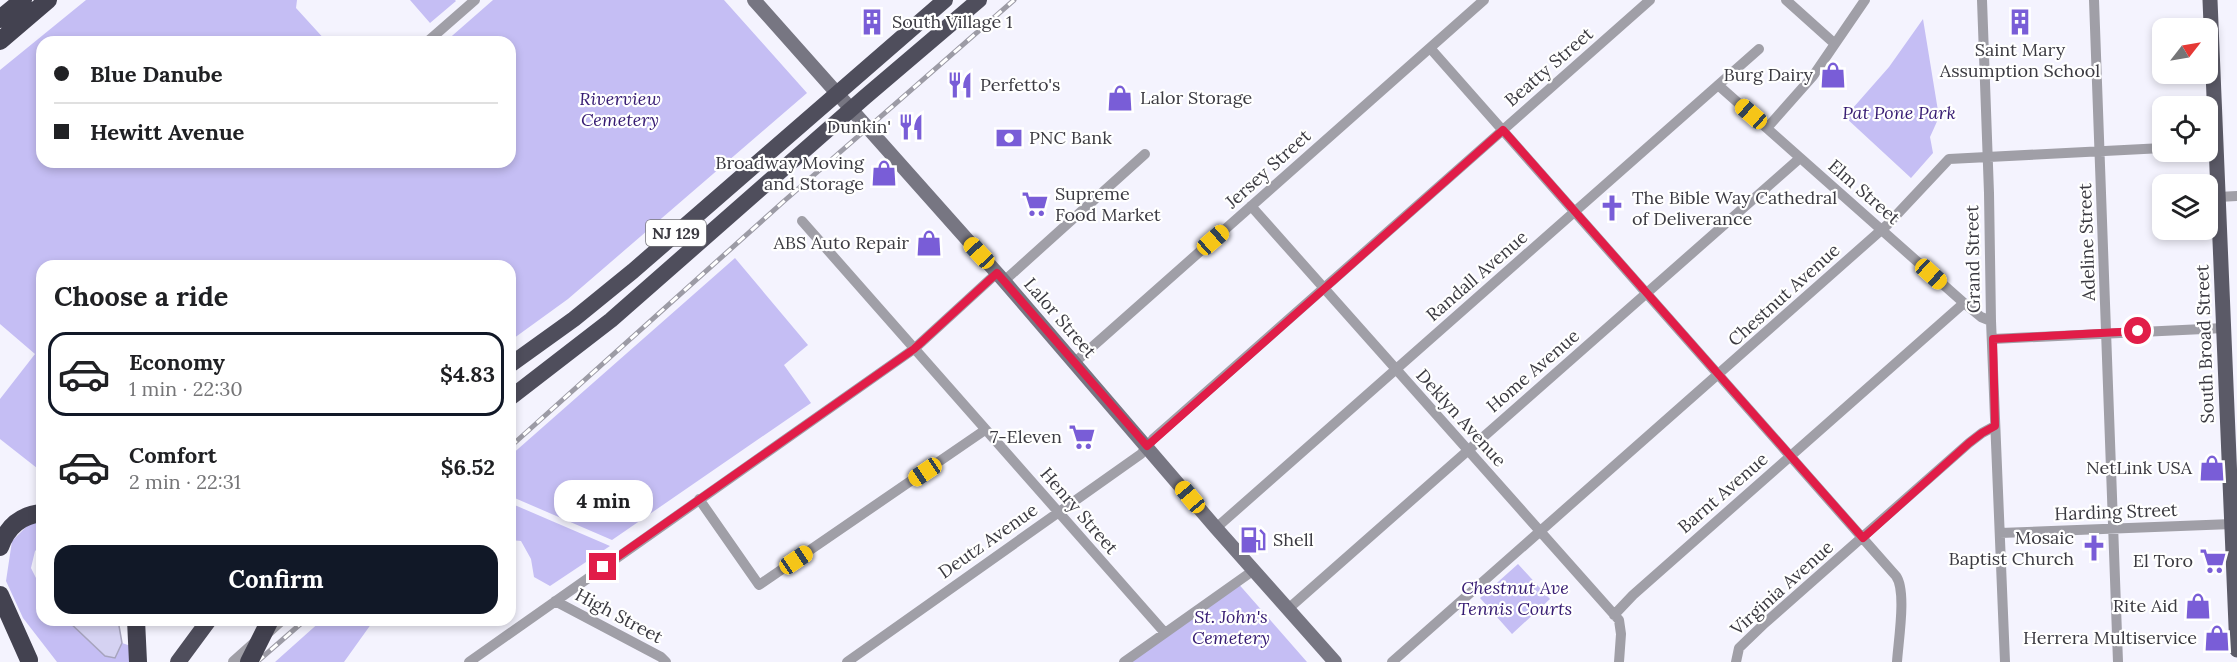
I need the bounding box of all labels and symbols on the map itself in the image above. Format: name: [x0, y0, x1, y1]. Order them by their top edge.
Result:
building icon: South Village 1: [857, 7, 887, 37]
building icon: Saint Mary Assumption School: [2005, 7, 2035, 37]
place label: South Village 1: [892, 10, 1013, 33]
north arrow: [2152, 18, 2218, 84]
street label: Beatty Street: [1500, 22, 1598, 111]
place label: Saint Mary Assumption School: [1939, 38, 2100, 82]
shop icon: Burg Dairy: [1818, 60, 1848, 90]
place label: Burg Dairy: [1724, 63, 1813, 86]
restaurant icon: Perfetto's: [945, 70, 975, 100]
place label: Perfetto's: [980, 73, 1060, 96]
shop icon: Lalor Storage: [1105, 83, 1135, 113]
place label: Lalor Storage: [1140, 86, 1252, 109]
park label: Riverview Cemetery: [579, 87, 661, 131]
car: [1732, 95, 1770, 133]
park label: Pat Pone Park: [1842, 101, 1956, 124]
restaurant icon: Dunkin': [896, 112, 926, 142]
place label: Dunkin': [827, 115, 891, 138]
bank icon: PNC Bank: [994, 123, 1024, 153]
street label: Jersey Street: [1219, 124, 1315, 214]
place label: PNC Bank: [1029, 126, 1112, 149]
place label: Broadway Moving and Storage: [715, 151, 865, 195]
street label: Elm Street: [1824, 154, 1905, 229]
shop icon: Broadway Moving and Storage: [869, 158, 899, 188]
place label: Supreme Food Market: [1055, 182, 1161, 226]
street label: Adeline Street: [2073, 183, 2100, 302]
place label: The Bible Way Cathedral of Deliverance: [1632, 186, 1837, 230]
supermarket icon: Supreme Food Market: [1020, 189, 1050, 219]
church icon: The Bible Way Cathedral of Deliverance: [1597, 193, 1627, 223]
street label: Grand Street: [1960, 205, 1985, 313]
road number: NJ 129: [646, 220, 706, 246]
car: [1194, 221, 1232, 259]
street label: Randall Avenue: [1421, 225, 1532, 326]
shop icon: ABS Auto Repair: [914, 228, 944, 258]
place label: ABS Auto Repair: [773, 231, 909, 254]
car: [960, 234, 998, 272]
street label: Chestnut Avenue: [1723, 238, 1845, 351]
car: [1912, 255, 1950, 293]
street label: South Broad Street: [2190, 264, 2219, 424]
street label: Lalor Street: [1019, 273, 1102, 363]
route start: [2124, 317, 2151, 344]
street label: Home Avenue: [1481, 324, 1584, 417]
street label: Deklyn Avenue: [1411, 364, 1512, 472]
supermarket icon: 7-Eleven: [1067, 422, 1097, 452]
place label: 7-Eleven: [990, 425, 1062, 448]
street label: Barnt Avenue: [1673, 447, 1773, 538]
shop icon: NetLink USA: [2197, 453, 2227, 483]
car: [905, 454, 945, 490]
place label: NetLink USA: [2086, 456, 2193, 479]
street label: Henry Street: [1035, 462, 1123, 559]
car: [1172, 477, 1208, 517]
callout: 4 min: [554, 480, 652, 522]
street label: Deutz Avenue: [934, 498, 1042, 583]
street label: Harding Street: [2054, 498, 2178, 525]
fuel station icon: Shell: [1238, 525, 1268, 555]
place label: Mosaic Baptist Church: [1949, 526, 2074, 570]
place label: Shell: [1273, 528, 1314, 551]
church icon: Mosaic Baptist Church: [2079, 533, 2109, 563]
street label: Virginia Avenue: [1725, 535, 1838, 641]
car: [776, 542, 816, 578]
supermarket icon: El Toro: [2198, 546, 2228, 576]
place label: El Toro: [2133, 549, 2193, 572]
route end: [589, 553, 616, 580]
park label: Chestnut Ave Tennis Courts: [1458, 576, 1572, 620]
street label: High Street: [571, 583, 667, 648]
shop icon: Rite Aid: [2183, 591, 2213, 621]
place label: Rite Aid: [2113, 594, 2178, 617]
park label: St. John's Cemetery: [1192, 605, 1270, 649]
shop icon: Herrera Multiservice: [2202, 623, 2232, 653]
place label: Herrera Multiservice: [2023, 626, 2197, 649]

